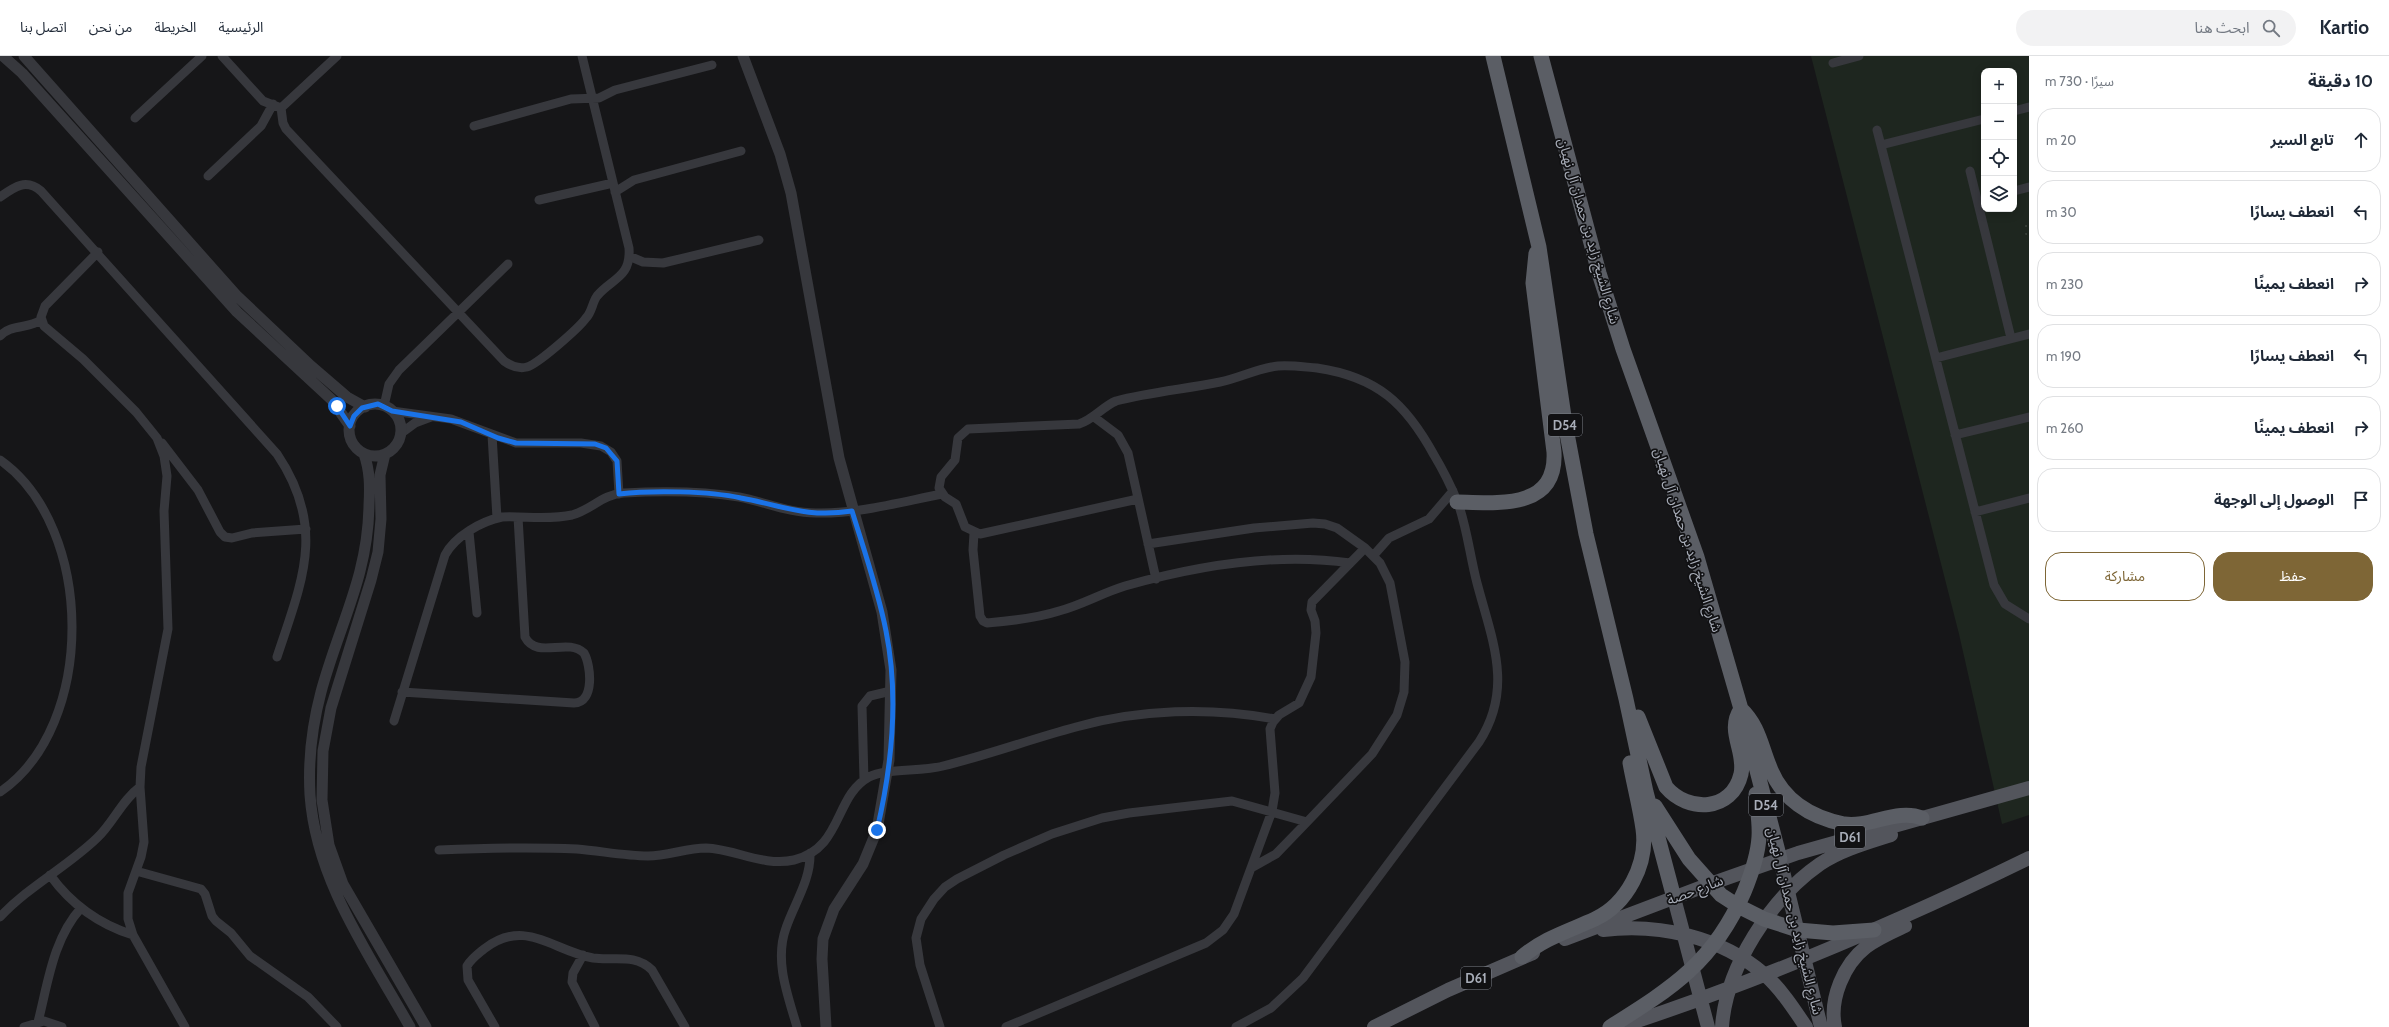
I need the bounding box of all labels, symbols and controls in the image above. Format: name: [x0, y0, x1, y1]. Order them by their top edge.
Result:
search box: [2016, 10, 2296, 46]
text: Kartio: [2320, 16, 2369, 39]
icon: search: [2260, 17, 2282, 39]
text: اتصل بنا: [20, 18, 67, 36]
text: من نحن: [89, 18, 132, 36]
text: الخريطة: [154, 18, 196, 36]
text: الرئيسية: [218, 18, 263, 36]
text: ابحث هنا: [2194, 19, 2250, 37]
map controls: [1981, 68, 2017, 212]
button: +: [1981, 68, 2017, 104]
text: 10 دقيقة: [2308, 71, 2373, 91]
text: سيرًا · 730 m: [2045, 73, 2114, 89]
button: −: [1981, 104, 2017, 140]
icon: ahead: [2350, 129, 2372, 151]
text: تابع السير: [2270, 131, 2334, 149]
text: 20 m: [2046, 132, 2076, 148]
street label: شارع الشيخ زايد بن حمدان آل نهيان: [1552, 136, 1624, 327]
button: locate: [1981, 140, 2017, 176]
button: layers: [1981, 176, 2017, 212]
icon: left: [2350, 201, 2372, 223]
text: انعطف يسارًا: [2250, 203, 2334, 221]
text: 30 m: [2046, 204, 2076, 220]
icon: right: [2350, 273, 2372, 295]
text: انعطف يمينًا: [2254, 275, 2334, 293]
text: 230 m: [2046, 276, 2083, 292]
icon: left: [2350, 345, 2372, 367]
text: انعطف يسارًا: [2250, 347, 2334, 365]
text: 190 m: [2046, 348, 2081, 364]
route start: [328, 397, 346, 415]
road number: D54: [1548, 414, 1582, 436]
icon: right: [2350, 417, 2372, 439]
text: انعطف يمينًا: [2254, 419, 2334, 437]
text: 260 m: [2046, 420, 2084, 436]
street label: شارع الشيخ زايد بن حمدان آل نهيان: [1648, 446, 1726, 635]
icon: arrive: [2350, 489, 2372, 511]
text: الوصول إلى الوجهة: [2214, 491, 2334, 509]
button: مشاركة: [2045, 552, 2205, 601]
button: حفظ: [2213, 552, 2373, 601]
road number: D54: [1749, 794, 1783, 816]
route end: [868, 821, 886, 839]
street label: شارع الشيخ زايد بن حمدان آل نهيان: [1761, 825, 1827, 1017]
road number: D61: [1835, 826, 1865, 848]
street label: شارع حصة: [1664, 871, 1726, 911]
road number: D61: [1461, 967, 1491, 989]

